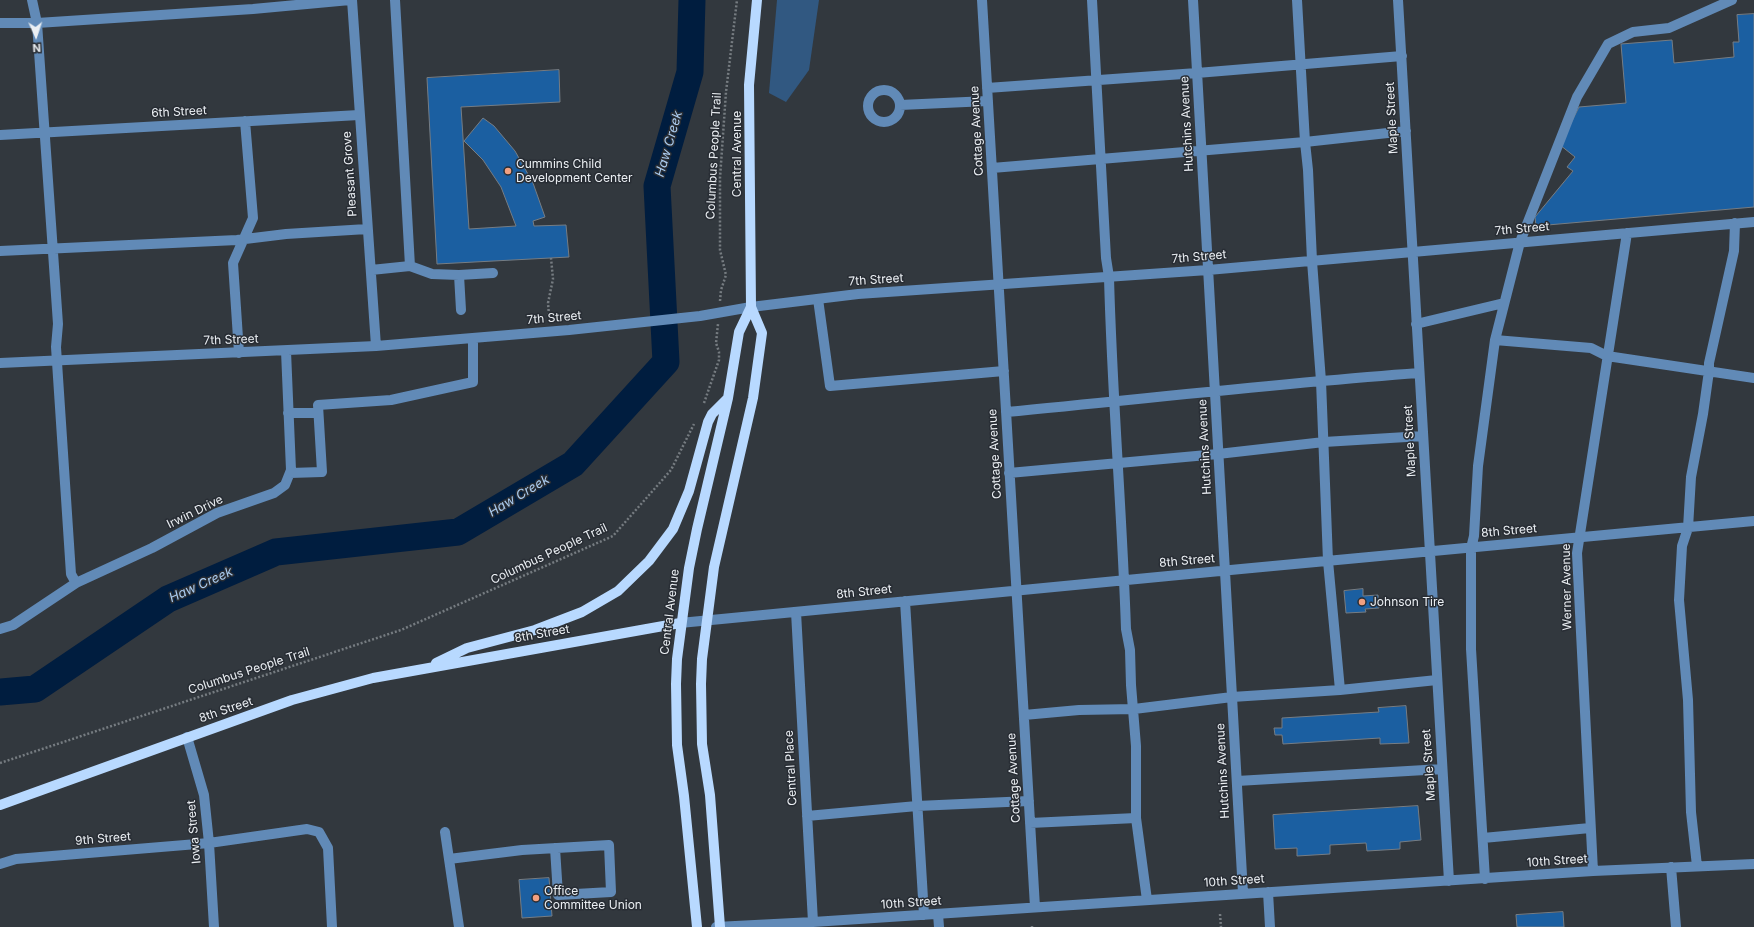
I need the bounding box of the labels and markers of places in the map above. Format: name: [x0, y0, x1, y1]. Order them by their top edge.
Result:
place label: Cummins Child Development Center: [516, 157, 632, 185]
marker: Cummins Child Development Center: [503, 166, 513, 176]
place label: Johnson Tire: [1370, 595, 1444, 609]
marker: Johnson Tire: [1357, 597, 1367, 607]
place label: Office Committee Union: [544, 884, 642, 912]
marker: Office Committee Union: [531, 893, 541, 903]

